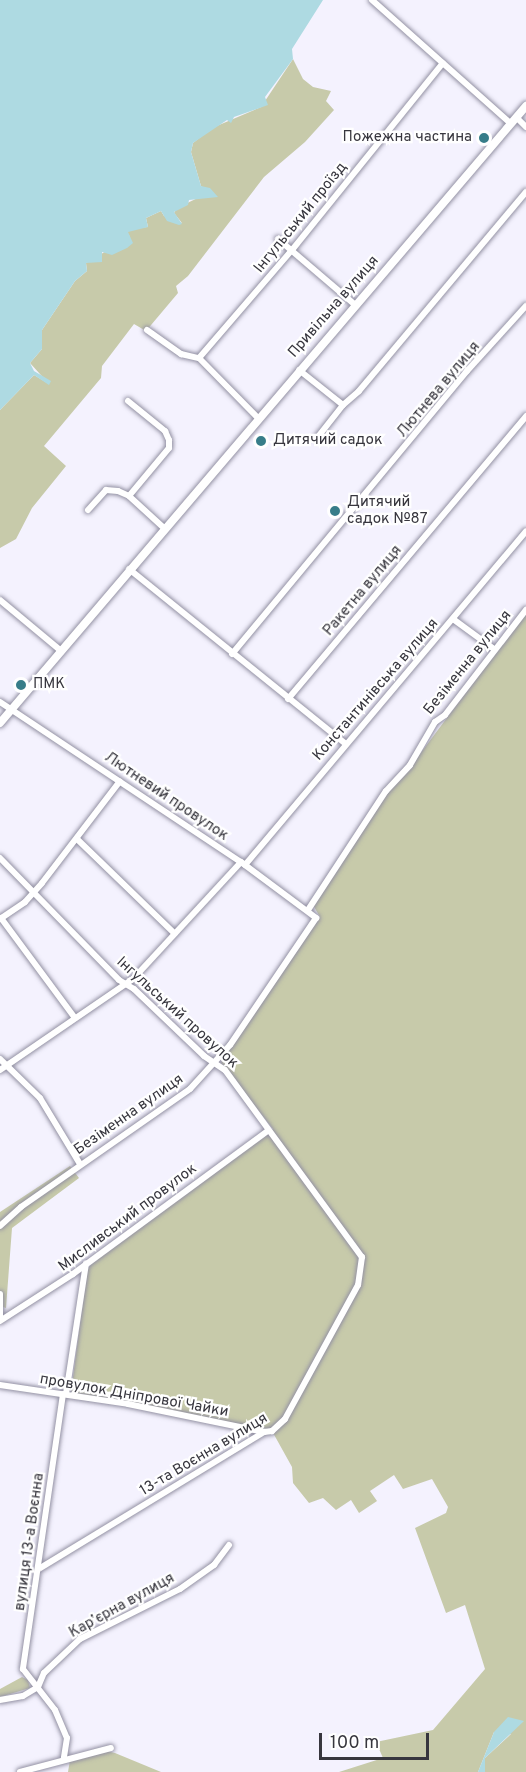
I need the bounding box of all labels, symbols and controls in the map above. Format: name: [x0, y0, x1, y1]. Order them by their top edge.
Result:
place label: Пожежна частина: [343, 129, 472, 147]
marker: Пожежна частина: [477, 131, 491, 145]
street label: Інгульський проїзд: [251, 159, 351, 277]
street label: Привільна вулиця: [285, 252, 383, 362]
street label: Лютнева вулиця: [394, 338, 484, 442]
place label: Дитячий садок: [273, 432, 383, 450]
marker: Дитячий садок: [254, 434, 268, 448]
place label: Дитячий садок №87: [347, 493, 427, 528]
marker: Дитячий садок №87: [328, 504, 342, 518]
street label: Ракетна вулиця: [320, 542, 406, 640]
street label: Безіменна вулиця: [420, 607, 516, 719]
street label: Константинівська вулиця: [309, 615, 443, 765]
place label: ПМК: [33, 676, 65, 694]
marker: ПМК: [14, 678, 28, 692]
street label: Лютневий провулок: [101, 749, 231, 845]
street label: Інгульський провулок: [112, 953, 242, 1073]
street label: Безіменна вулиця: [71, 1071, 187, 1159]
street label: Мисливський провулок: [55, 1160, 201, 1276]
street label: провулок Дніпрової Чайки: [38, 1371, 230, 1421]
street label: 13-та Воєнна вулиця: [137, 1410, 271, 1500]
street label: вулиця 13-а Воєнна: [11, 1472, 49, 1612]
street label: Карʼєрна вулиця: [66, 1570, 178, 1642]
scale bar: [322, 1721, 432, 1759]
text: 100 m: [330, 1732, 379, 1755]

